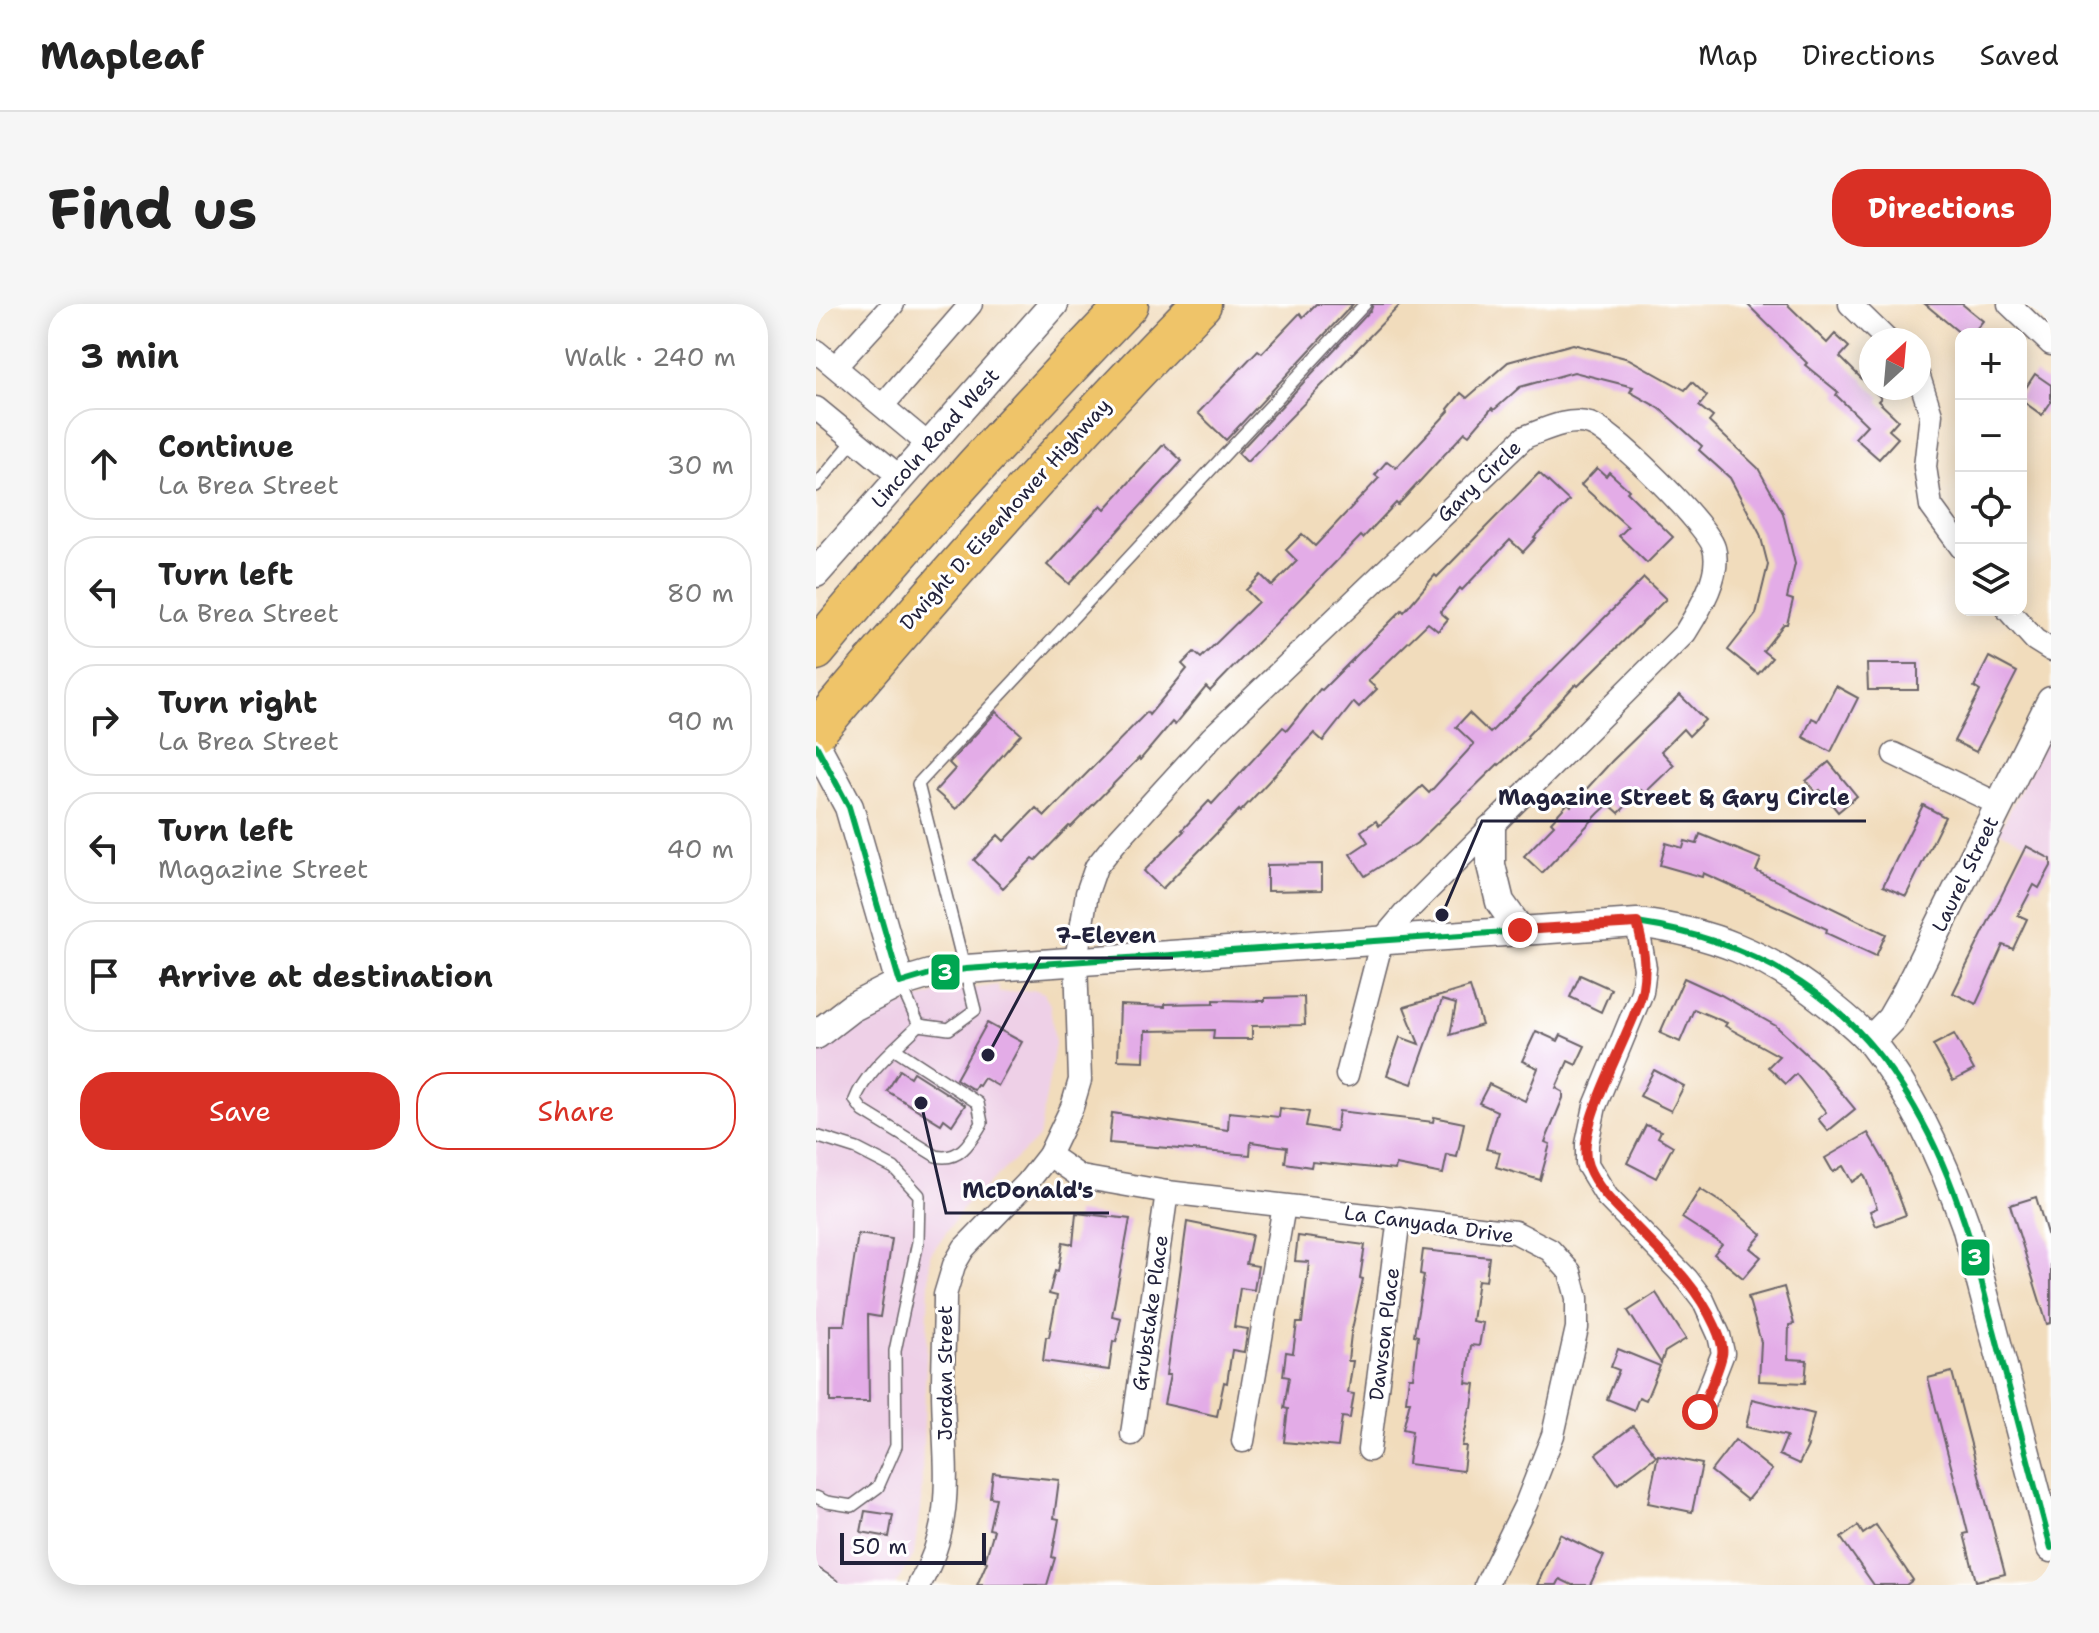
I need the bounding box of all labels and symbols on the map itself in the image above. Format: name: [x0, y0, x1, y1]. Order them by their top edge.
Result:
north arrow: [1859, 328, 1931, 400]
street label: Lincoln Road West: [865, 363, 1005, 513]
street label: Dwight D. Eisenhower Highway: [894, 393, 1116, 635]
street label: Gary Circle: [1431, 434, 1527, 528]
callout: Magazine Street & Gary Circle: [1482, 775, 1866, 821]
text: Magazine Street & Gary Circle: [1498, 783, 1850, 812]
street label: Laurel Street: [1926, 812, 2004, 936]
callout: 7-Eleven: [1040, 912, 1173, 958]
route end: [1502, 912, 1538, 948]
text: 7-Eleven: [1056, 921, 1157, 950]
line badge: 3: [930, 953, 961, 991]
text: 3: [937, 958, 953, 987]
callout: McDonald's: [946, 1167, 1109, 1213]
text: McDonald's: [962, 1176, 1094, 1205]
street label: La Canyada Drive: [1342, 1199, 1516, 1249]
street label: Grubstake Place: [1126, 1233, 1174, 1393]
line badge: 3: [1960, 1238, 1991, 1277]
text: 3: [1967, 1243, 1983, 1272]
street label: Dawson Place: [1363, 1266, 1405, 1402]
street label: Jordan Street: [932, 1305, 958, 1441]
route start: [1682, 1394, 1718, 1430]
scale bar: [840, 1529, 986, 1565]

